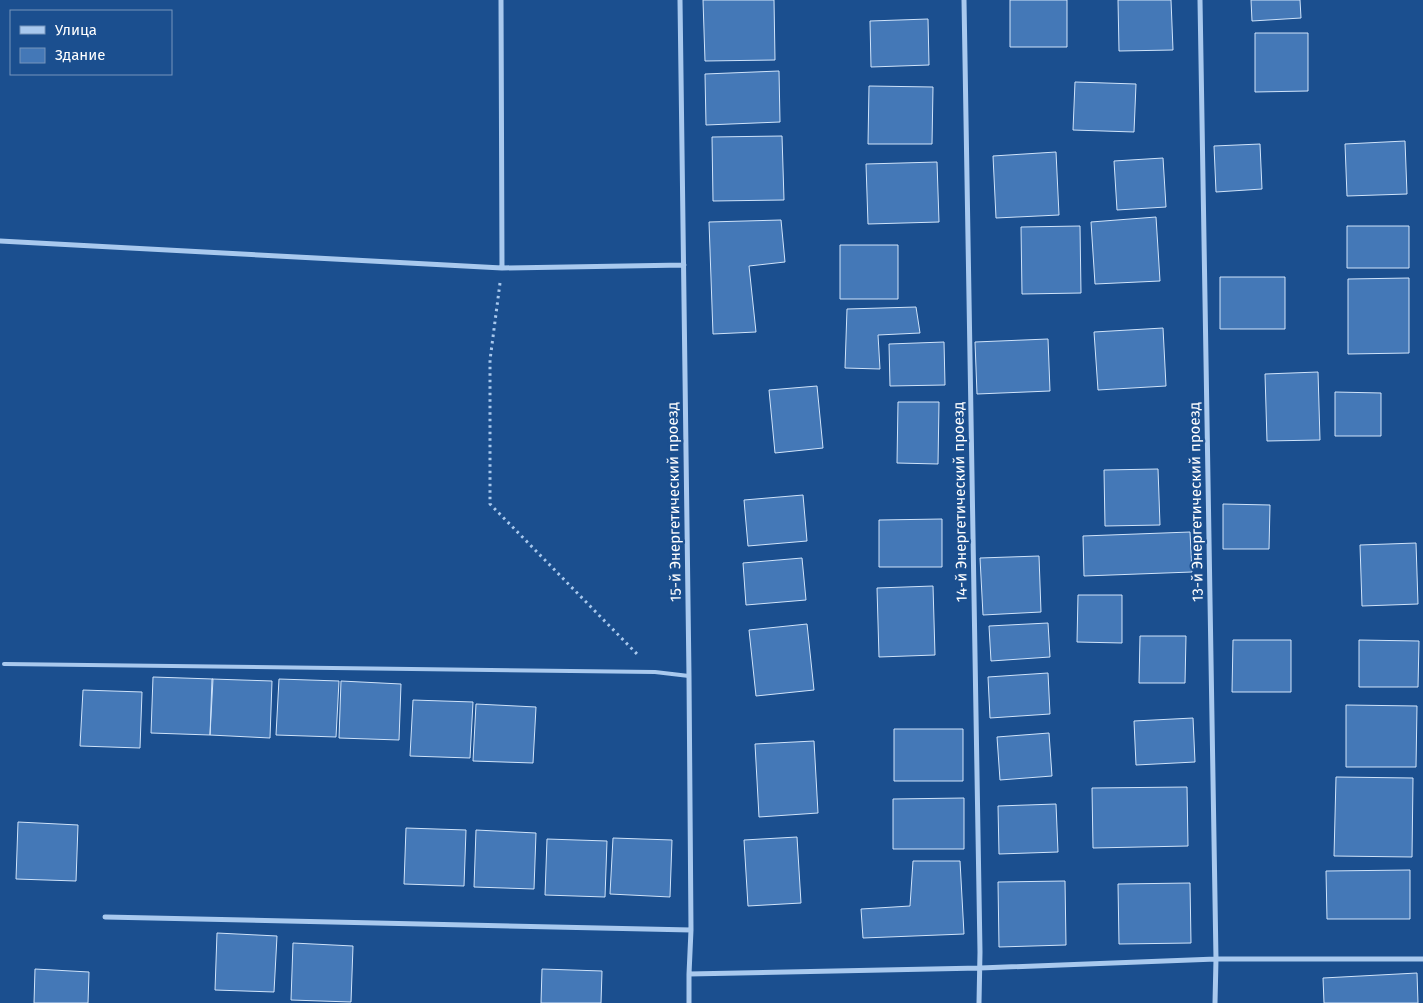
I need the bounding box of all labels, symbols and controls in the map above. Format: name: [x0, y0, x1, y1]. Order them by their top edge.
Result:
legend: [10, 10, 172, 75]
text: Улица: [55, 21, 97, 39]
text: Здание: [55, 46, 105, 64]
street label: 15-й Энергетический проезд: [663, 402, 685, 602]
street label: 14-й Энергетический проезд: [949, 402, 971, 602]
street label: 13-й Энергетический проезд: [1185, 402, 1207, 602]

